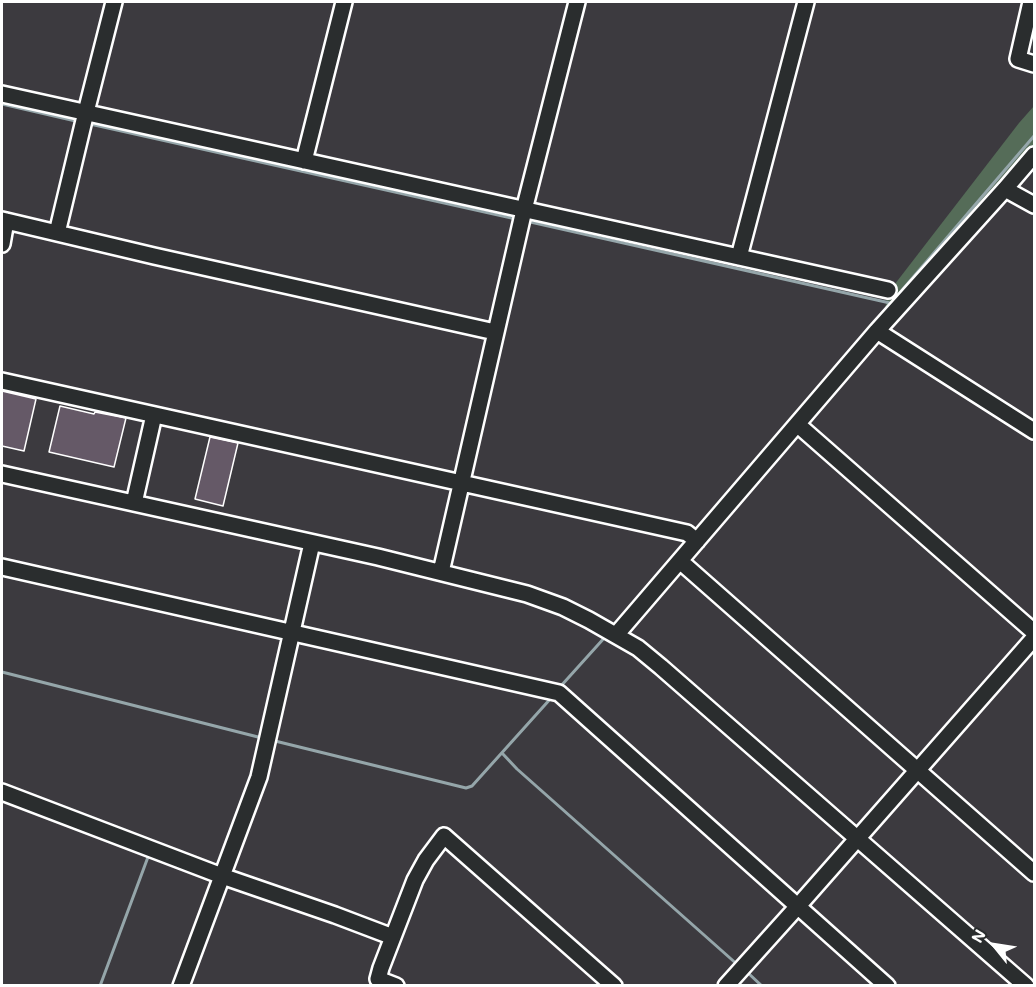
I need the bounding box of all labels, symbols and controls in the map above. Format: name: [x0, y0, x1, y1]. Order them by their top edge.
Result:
north arrow: [964, 915, 1024, 975]
text: N: [966, 925, 990, 946]

